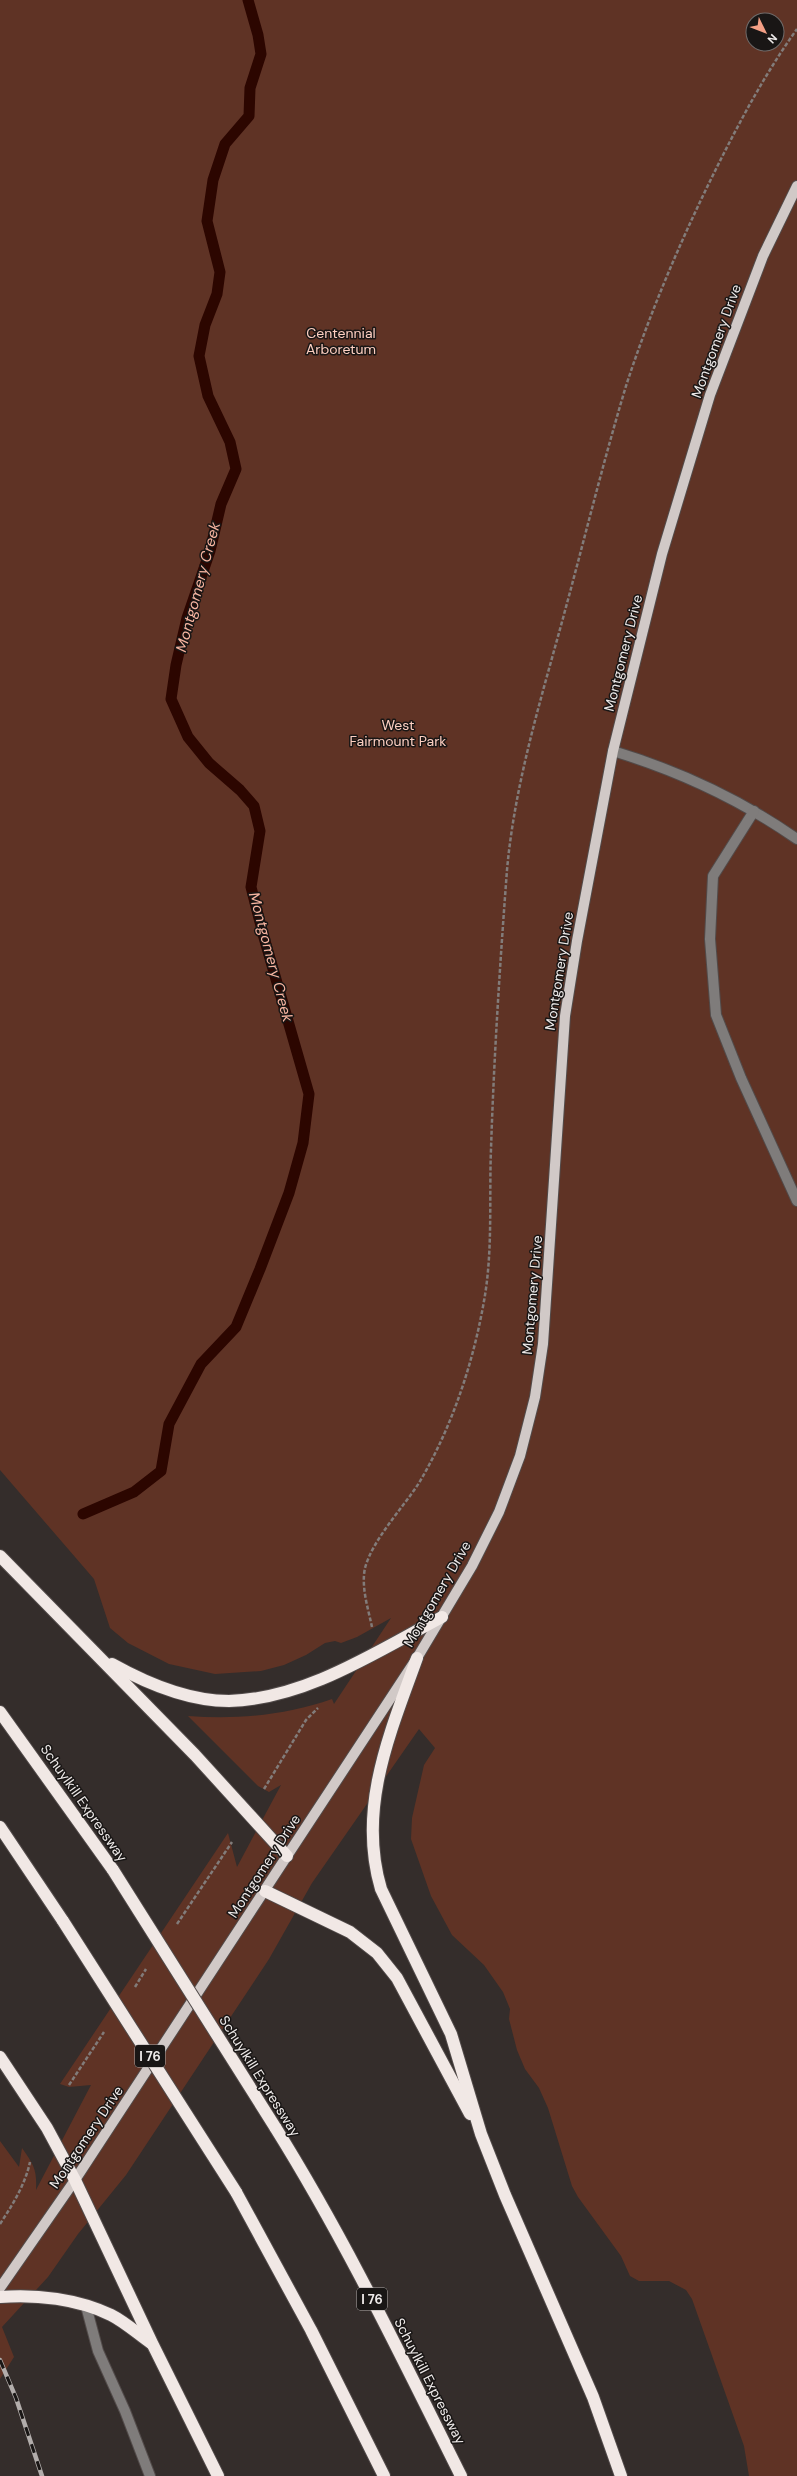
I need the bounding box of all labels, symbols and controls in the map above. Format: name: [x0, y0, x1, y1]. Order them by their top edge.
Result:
north arrow: [745, 12, 785, 52]
text: N: [764, 31, 780, 47]
street label: Montgomery Drive: [687, 282, 745, 400]
park label: Centennial Arboretum: [306, 324, 376, 358]
water label: Montgomery Creek: [171, 519, 225, 654]
street label: Montgomery Drive: [600, 593, 646, 713]
park label: West Fairmount Park: [350, 716, 446, 750]
water label: Montgomery Creek: [244, 890, 298, 1025]
street label: Montgomery Drive: [541, 910, 577, 1032]
street label: Montgomery Drive: [518, 1235, 546, 1355]
street label: Montgomery Drive: [399, 1538, 475, 1650]
street label: Schuylkill Expressway: [37, 1741, 131, 1865]
street label: Montgomery Drive: [224, 1811, 304, 1921]
street label: Schuylkill Expressway: [215, 2012, 305, 2140]
road number: I 76: [135, 2045, 165, 2067]
street label: Montgomery Drive: [45, 2082, 127, 2192]
road number: I 76: [357, 2288, 387, 2310]
street label: Schuylkill Expressway: [390, 2315, 470, 2447]

